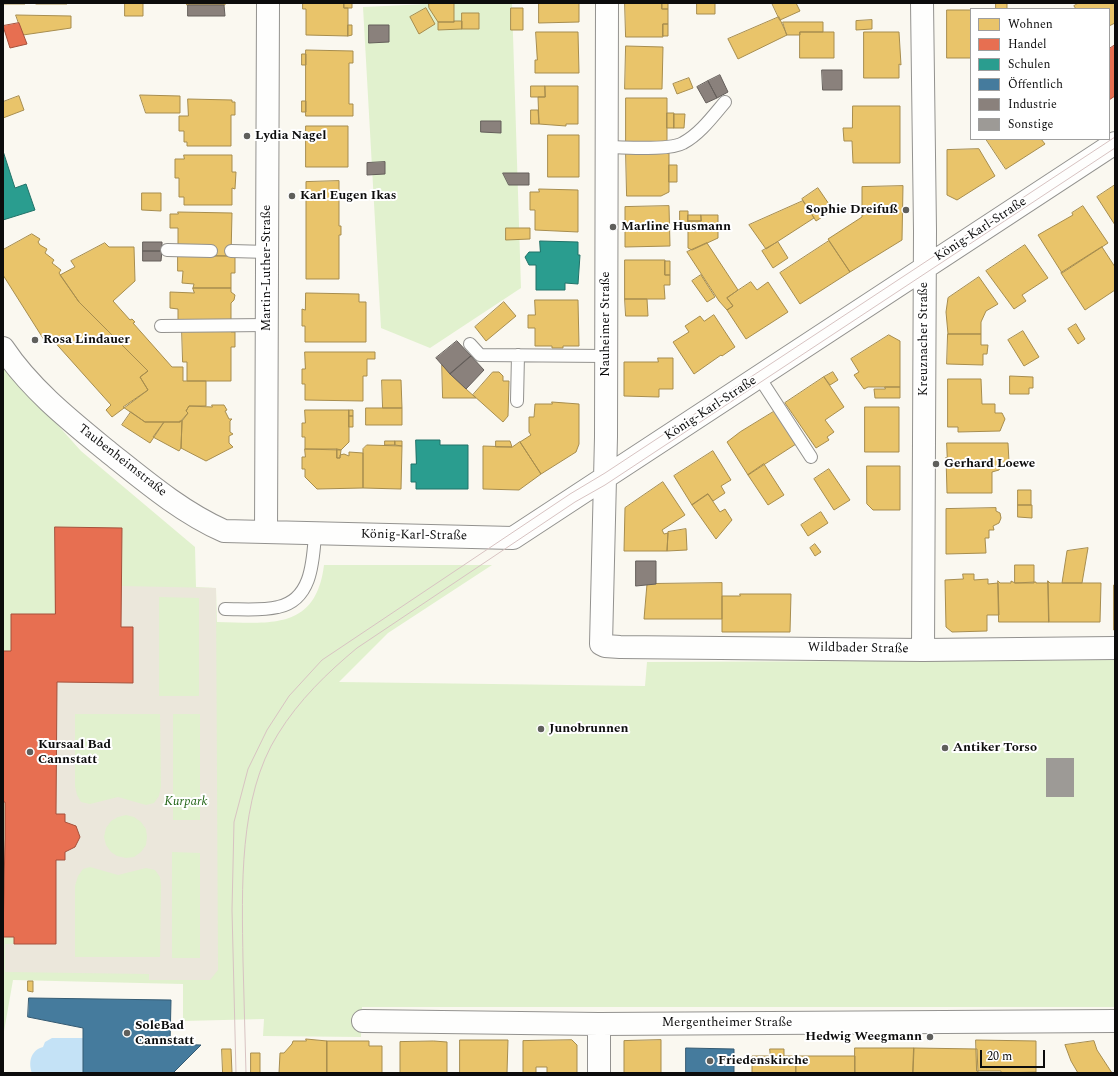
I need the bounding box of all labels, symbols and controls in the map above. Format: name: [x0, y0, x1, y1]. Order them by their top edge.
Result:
legend: [970, 8, 1110, 140]
text: Wohnen: [1008, 15, 1053, 34]
text: Handel: [1008, 35, 1047, 54]
text: Schulen: [1008, 55, 1050, 74]
text: Öffentlich: [1008, 75, 1063, 94]
text: Industrie: [1008, 95, 1057, 114]
text: Sonstige: [1008, 115, 1053, 134]
place label: Lydia Nagel: [255, 128, 326, 144]
marker: Lydia Nagel: [242, 131, 252, 141]
place label: Karl Eugen Ikas: [300, 188, 396, 204]
marker: Karl Eugen Ikas: [287, 191, 297, 201]
street label: König-Karl-Straße: [932, 194, 1030, 266]
place label: Sophie Dreifuß: [806, 202, 898, 218]
street label: Martin-Luther-Straße: [259, 205, 275, 331]
marker: Sophie Dreifuß: [901, 205, 911, 215]
place label: Marline Husmann: [621, 219, 731, 235]
marker: Marline Husmann: [608, 222, 618, 232]
street label: Nauheimer Straße: [598, 271, 614, 377]
street label: Kreuznacher Straße: [916, 282, 932, 396]
place label: Rosa Lindauer: [43, 332, 130, 348]
marker: Rosa Lindauer: [30, 335, 40, 345]
street label: König-Karl-Straße: [662, 373, 760, 445]
street label: Taubenheimstraße: [75, 422, 169, 500]
place label: Gerhard Loewe: [944, 456, 1035, 472]
marker: Gerhard Loewe: [931, 459, 941, 469]
street label: König-Karl-Straße: [361, 527, 467, 545]
street label: Wildbader Straße: [807, 640, 909, 658]
place label: Junobrunnen: [549, 721, 629, 737]
marker: Junobrunnen: [536, 724, 546, 734]
place label: Kursaal Bad Cannstatt: [38, 737, 111, 768]
place label: Antiker Torso: [953, 740, 1037, 756]
marker: Antiker Torso: [940, 743, 950, 753]
marker: Kursaal Bad Cannstatt: [25, 747, 35, 757]
park label: Kurpark: [164, 794, 208, 810]
street label: Mergentheimer Straße: [662, 1015, 792, 1031]
place label: SoleBad Cannstatt: [135, 1018, 194, 1049]
marker: SoleBad Cannstatt: [122, 1028, 132, 1038]
place label: Hedwig Weegmann: [805, 1029, 922, 1045]
marker: Hedwig Weegmann: [925, 1032, 935, 1042]
scale bar: [982, 1042, 1047, 1068]
text: 20 m: [987, 1047, 1012, 1066]
place label: Friedenskirche: [718, 1053, 809, 1069]
marker: Friedenskirche: [705, 1056, 715, 1066]

